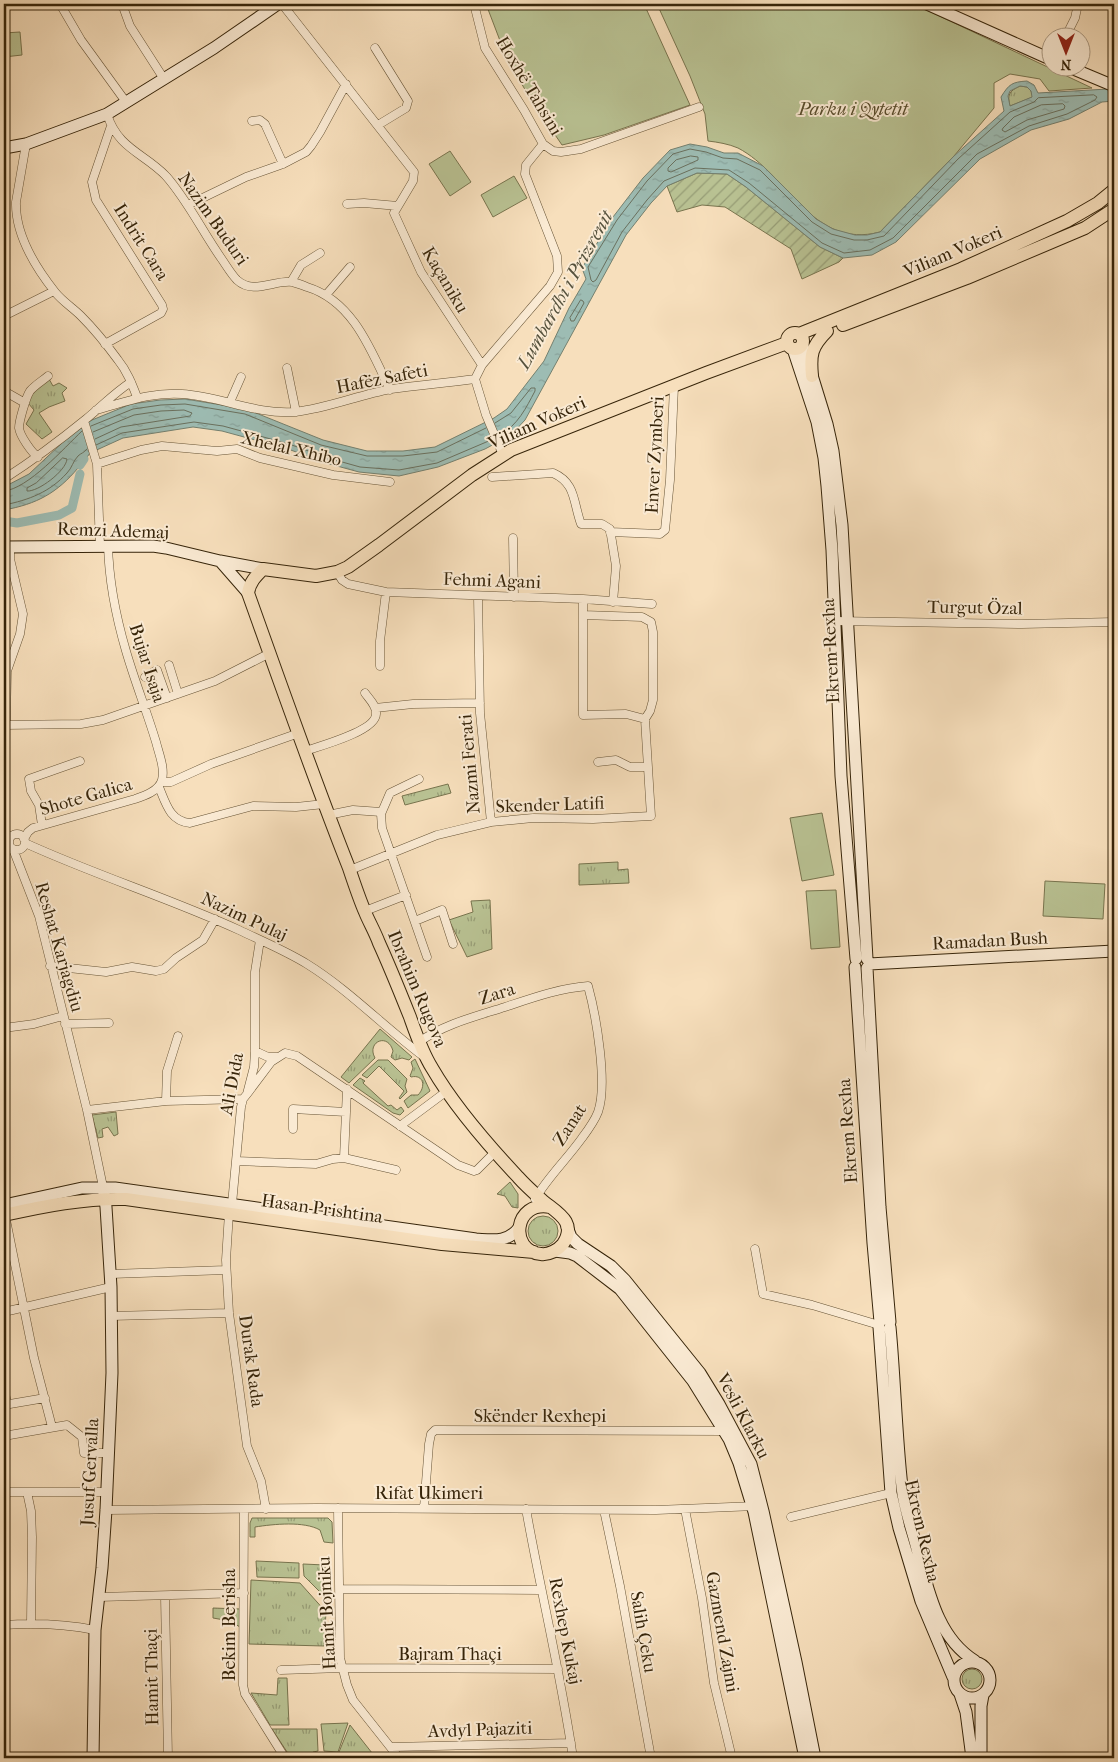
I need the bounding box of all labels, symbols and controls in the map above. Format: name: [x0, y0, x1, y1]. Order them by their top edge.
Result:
north arrow: [1040, 28, 1090, 78]
street label: Hoxhë Tahsini: [491, 33, 567, 140]
text: N: [1060, 56, 1071, 73]
park label: Parku i Qytetit: [797, 99, 909, 120]
street label: Nazim Buduri: [173, 169, 253, 270]
street label: Indrit Cara: [109, 200, 173, 285]
water label: Lumbardhi i Prizrenit: [511, 206, 618, 375]
street label: Viliam Vokeri: [900, 222, 1006, 283]
street label: Kaçaniku: [417, 243, 473, 317]
street label: Hafëz Safeti: [334, 360, 430, 398]
street label: Viliam Vokeri: [484, 392, 590, 454]
street label: Enver Zymberi: [641, 395, 669, 514]
street label: Xhelal Xhibo: [238, 427, 344, 471]
street label: Remzi Ademaj: [57, 519, 169, 543]
street label: Fehmi Agani: [443, 569, 542, 593]
street label: Turgut Özal: [927, 596, 1023, 619]
street label: Ekrem Rexha: [818, 597, 844, 704]
street label: Bujar Isaja: [124, 621, 170, 706]
street label: Nazmi Ferati: [455, 713, 485, 815]
street label: Shote Galica: [37, 774, 135, 820]
street label: Skender Latifi: [495, 793, 605, 817]
street label: Reshat Karjagdiu: [30, 880, 88, 1014]
street label: Nazim Pulaj: [198, 888, 290, 946]
street label: Ibrahim Rugova: [383, 927, 451, 1051]
street label: Ramadan Bush: [932, 927, 1048, 955]
street label: Zara: [476, 978, 518, 1010]
street label: Ali Dida: [216, 1050, 248, 1118]
street label: Ekrem Rexha: [834, 1077, 862, 1184]
street label: Zanat: [549, 1100, 592, 1150]
street label: Hasan Prishtina: [260, 1190, 385, 1228]
street label: Durak Rada: [234, 1314, 268, 1409]
street label: Vesli Klarku: [711, 1369, 774, 1462]
street label: Skënder Rexhepi: [474, 1406, 607, 1427]
street label: Jusuf Gervalla: [77, 1417, 103, 1528]
street label: Ekrem Rexha: [900, 1477, 944, 1585]
street label: Rifat Ukimeri: [375, 1483, 484, 1504]
street label: Hamit Bojniku: [314, 1556, 340, 1670]
street label: Bekim Berisha: [219, 1568, 240, 1681]
street label: Gazmend Zajmi: [701, 1570, 743, 1695]
street label: Rexhep Kukaj: [544, 1576, 586, 1686]
street label: Salih Çeku: [625, 1590, 660, 1675]
street label: Hamit Thaçi: [141, 1628, 163, 1726]
street label: Bajram Thaçi: [398, 1644, 502, 1665]
street label: Avdyl Pajaziti: [426, 1718, 533, 1742]

